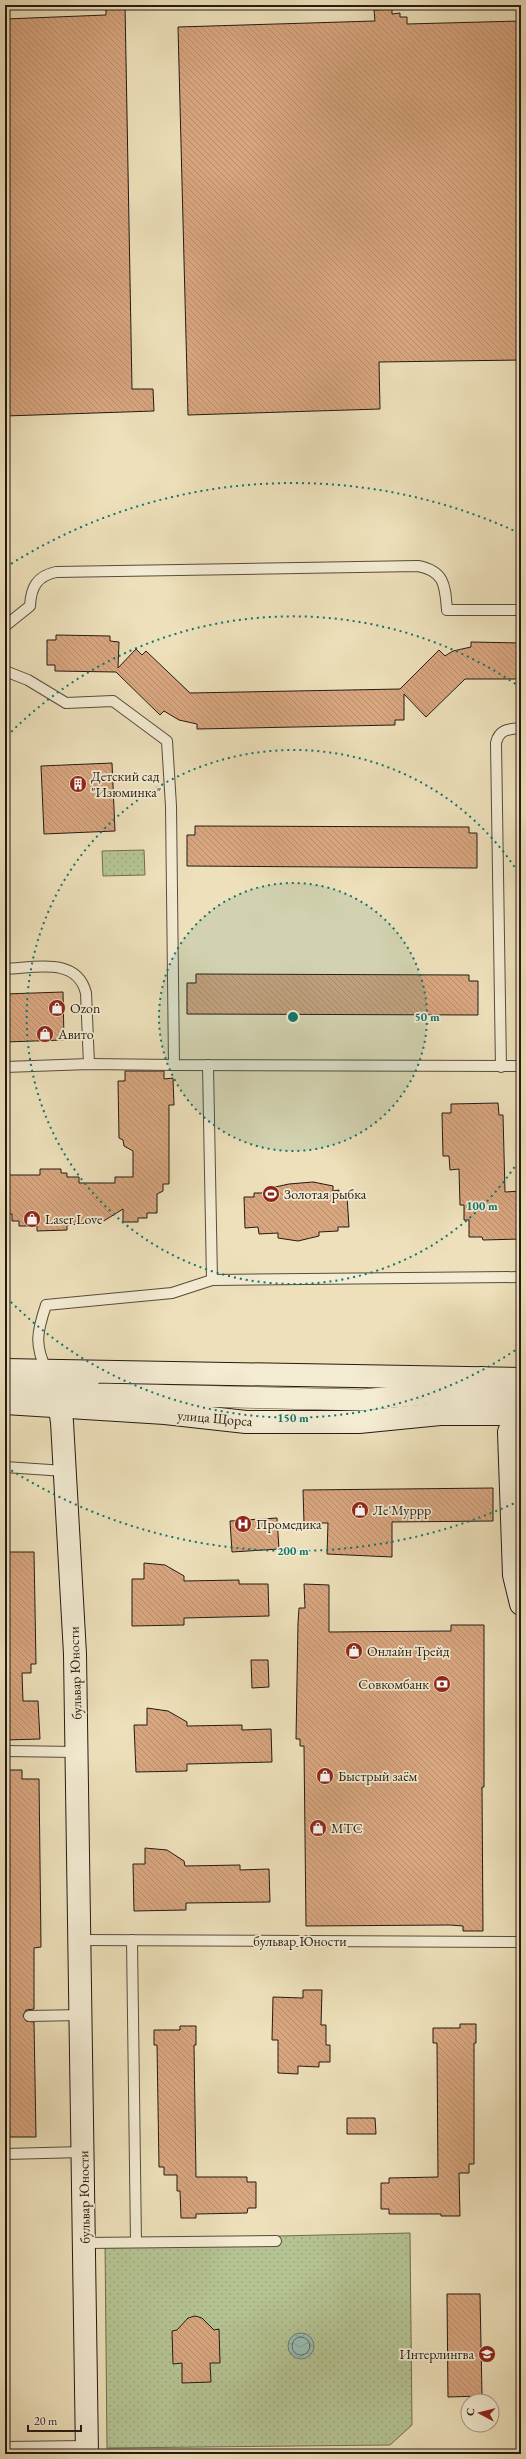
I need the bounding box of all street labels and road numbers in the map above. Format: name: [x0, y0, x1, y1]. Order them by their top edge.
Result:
street label: улица Щорса: [177, 1406, 254, 1430]
street label: бульвар Юности: [64, 1625, 86, 1720]
street label: бульвар Юности: [253, 1932, 347, 1950]
street label: бульвар Юности: [74, 2150, 94, 2244]

